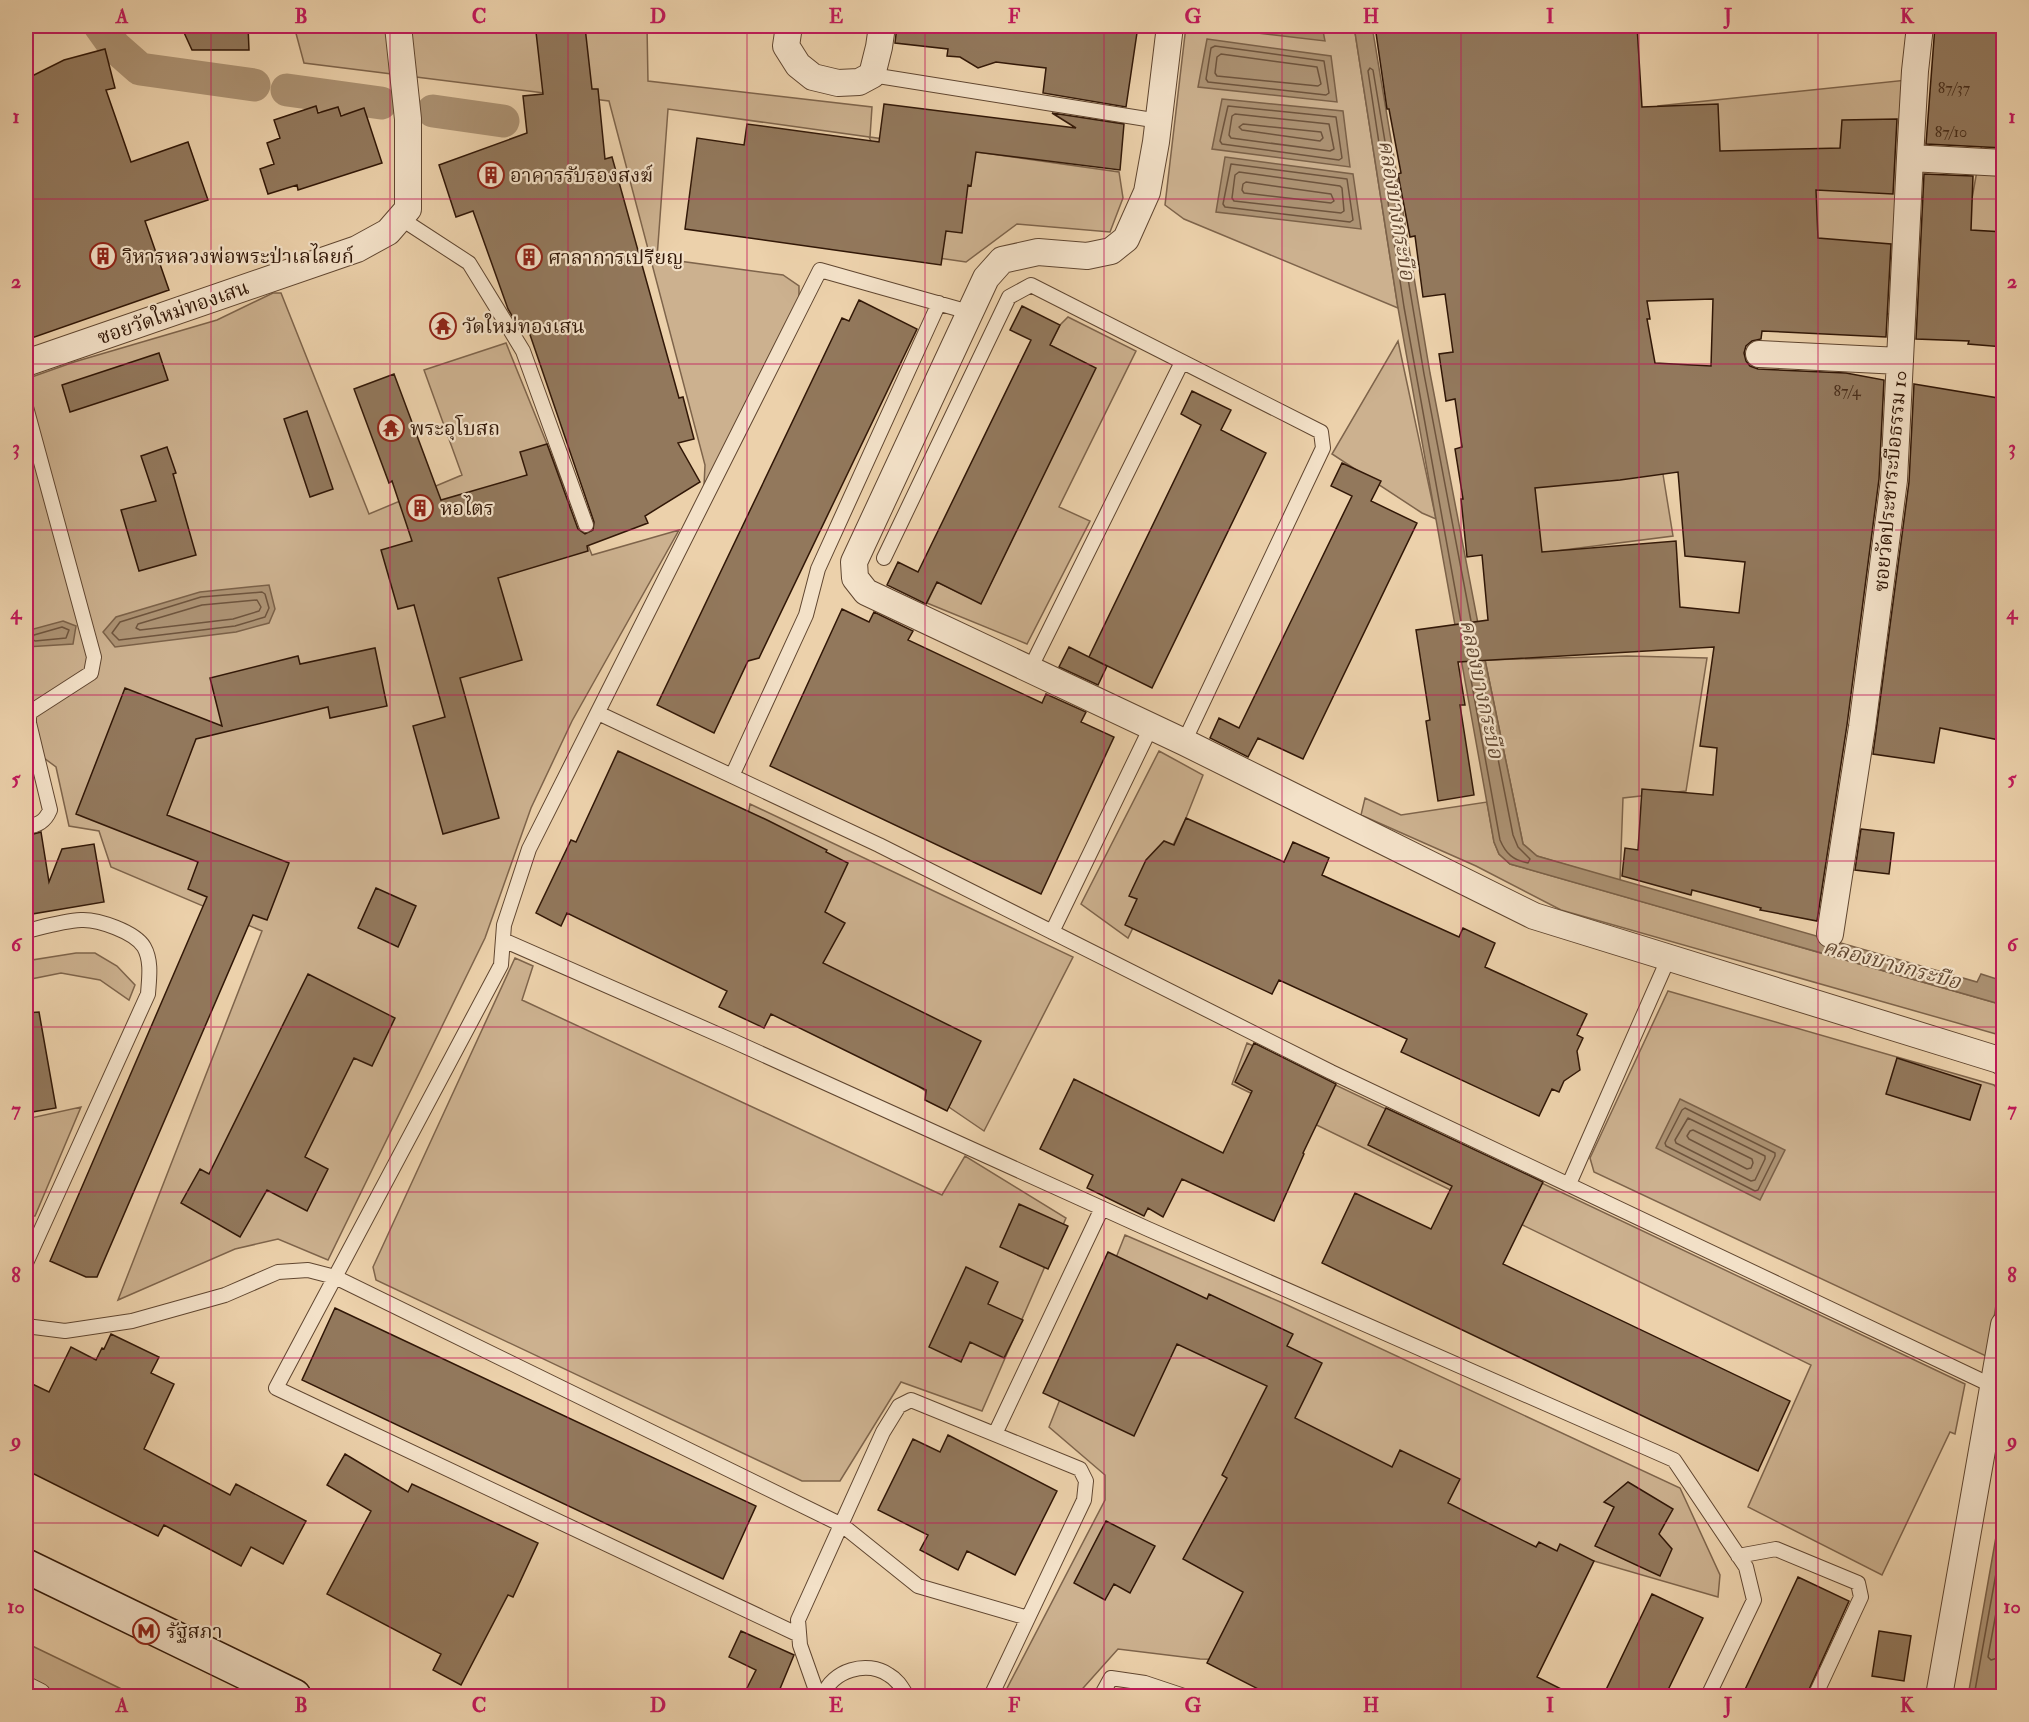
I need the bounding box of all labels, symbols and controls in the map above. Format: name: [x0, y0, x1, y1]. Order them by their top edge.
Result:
text: A: [115, 4, 129, 29]
text: B: [294, 4, 308, 29]
text: C: [472, 4, 486, 29]
text: D: [650, 4, 666, 29]
text: E: [829, 4, 844, 29]
text: F: [1008, 4, 1021, 29]
text: G: [1185, 4, 1202, 29]
text: H: [1363, 4, 1379, 29]
text: I: [1546, 4, 1554, 29]
text: J: [1723, 4, 1732, 29]
text: K: [1900, 4, 1915, 29]
house number: 87/37: [1938, 78, 1971, 98]
text: 1: [12, 104, 20, 129]
text: 1: [2008, 104, 2016, 129]
house number: 87/10: [1935, 122, 1967, 142]
water label: คลองบางกระบือ: [1372, 138, 1421, 283]
building icon: อาคารรับรองสงฆ์: [476, 160, 506, 190]
place label: อาคารรับรองสงฆ์: [510, 163, 653, 188]
building icon: วิหารหลวงพ่อพระป่าเลไลยก์: [88, 241, 118, 271]
building icon: ศาลาการเปรียญ: [514, 242, 544, 272]
place label: วิหารหลวงพ่อพระป่าเลไลยก์: [122, 243, 354, 269]
place label: ศาลาการเปรียญ: [548, 245, 684, 270]
text: 2: [11, 269, 21, 294]
text: 2: [2007, 269, 2017, 294]
street label: ซอยวัดใหม่ทองเสน: [94, 274, 252, 350]
temple icon: วัดใหม่ทองเสน: [428, 311, 458, 341]
place label: วัดใหม่ทองเสน: [462, 313, 585, 339]
street label: ซอยวัดประชาระบือธรรม 10: [1868, 369, 1913, 593]
house number: 87/4: [1833, 381, 1862, 401]
temple icon: พระอุโบสถ: [376, 413, 406, 443]
place label: พระอุโบสถ: [410, 414, 500, 441]
text: 3: [12, 435, 20, 460]
text: 3: [2008, 435, 2016, 460]
building icon: หอไตร: [405, 493, 435, 523]
place label: หอไตร: [440, 495, 494, 521]
text: 4: [10, 600, 23, 625]
text: 4: [2006, 600, 2019, 625]
water label: คลองบางกระบือ: [1454, 617, 1510, 762]
text: 5: [12, 766, 22, 791]
text: 5: [2008, 766, 2018, 791]
text: 6: [11, 932, 23, 957]
text: 6: [2007, 932, 2019, 957]
water label: คลองบางกระบือ: [1820, 933, 1964, 996]
text: 7: [11, 1097, 21, 1122]
text: 7: [2007, 1097, 2017, 1122]
text: 8: [11, 1263, 21, 1288]
text: 8: [2007, 1263, 2017, 1288]
text: 9: [9, 1428, 21, 1453]
text: 9: [2005, 1428, 2017, 1453]
text: 10: [7, 1594, 25, 1619]
text: 10: [2003, 1594, 2021, 1619]
metro station icon: รัฐสภา: [131, 1616, 161, 1646]
place label: รัฐสภา: [166, 1619, 222, 1644]
text: A: [115, 1693, 129, 1718]
text: B: [294, 1693, 308, 1718]
text: C: [472, 1693, 486, 1718]
text: D: [650, 1693, 666, 1718]
text: E: [829, 1693, 844, 1718]
text: F: [1008, 1693, 1021, 1718]
text: G: [1185, 1693, 1202, 1718]
text: H: [1363, 1693, 1379, 1718]
text: I: [1546, 1693, 1554, 1718]
text: J: [1723, 1693, 1732, 1718]
text: K: [1900, 1693, 1915, 1718]

